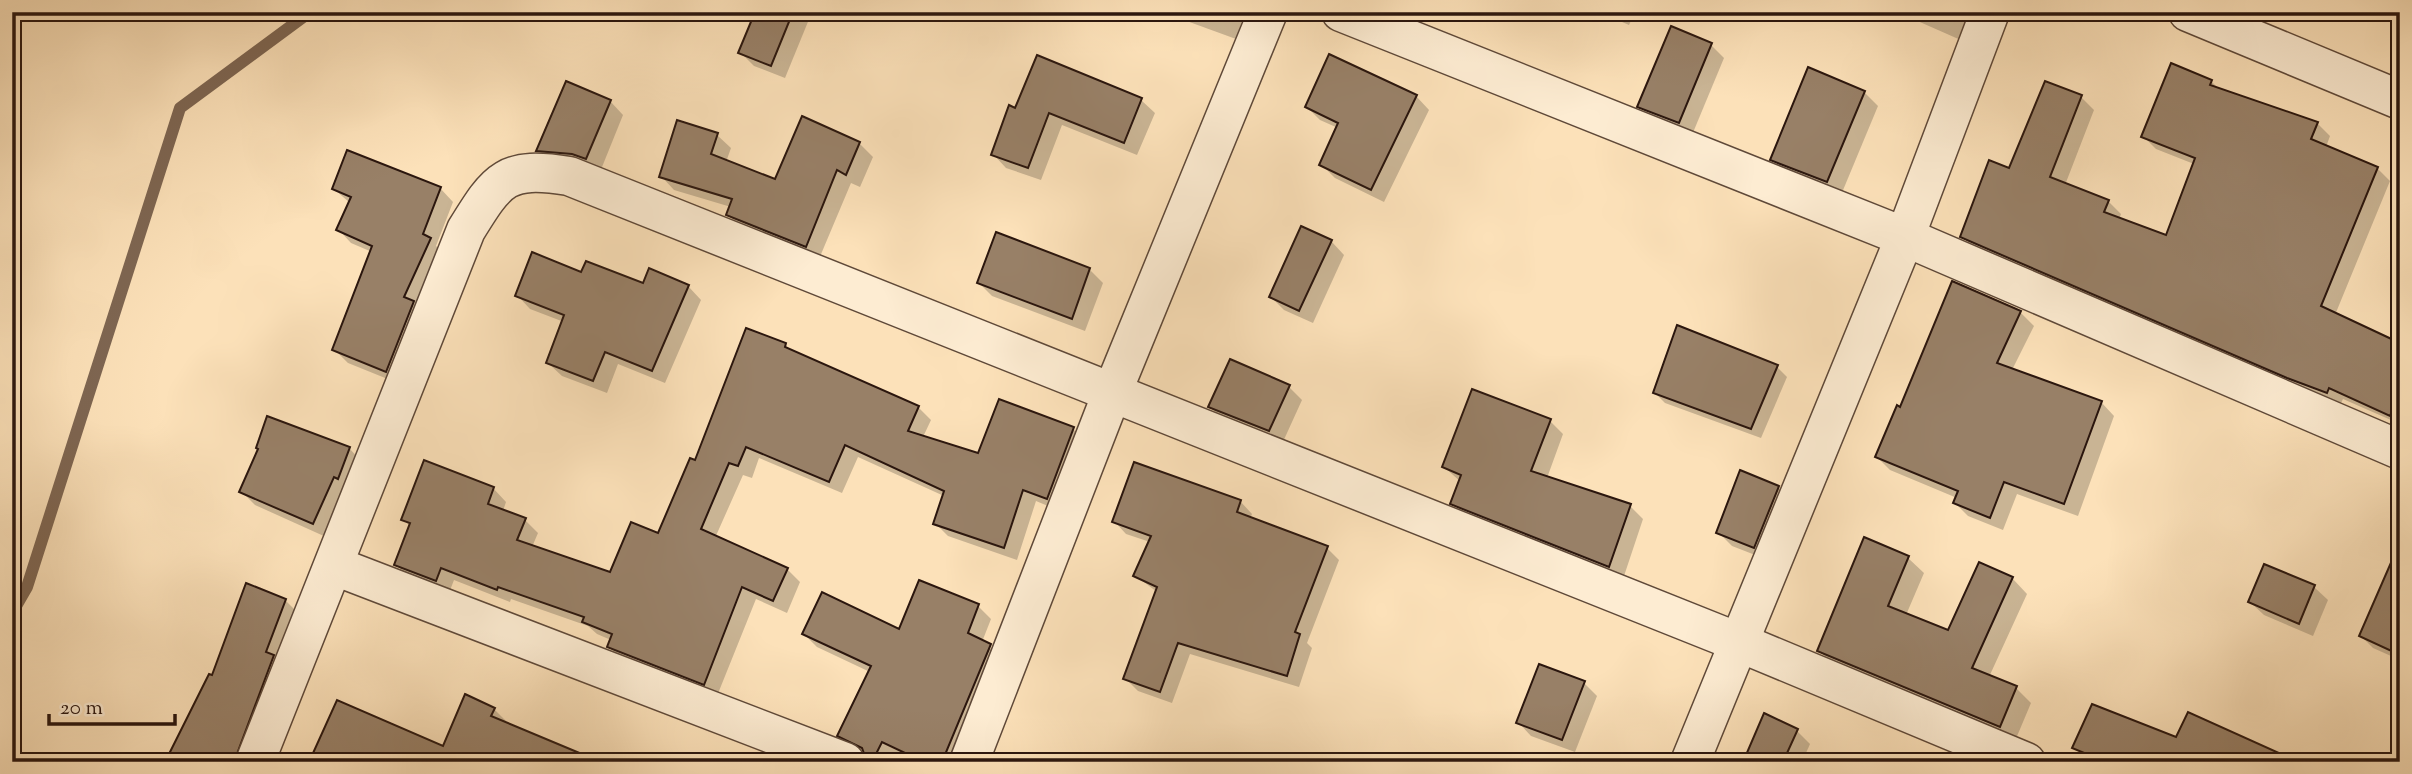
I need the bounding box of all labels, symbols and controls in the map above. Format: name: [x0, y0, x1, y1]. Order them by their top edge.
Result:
scale bar: [49, 683, 175, 727]
text: 20 m: [60, 694, 103, 724]

